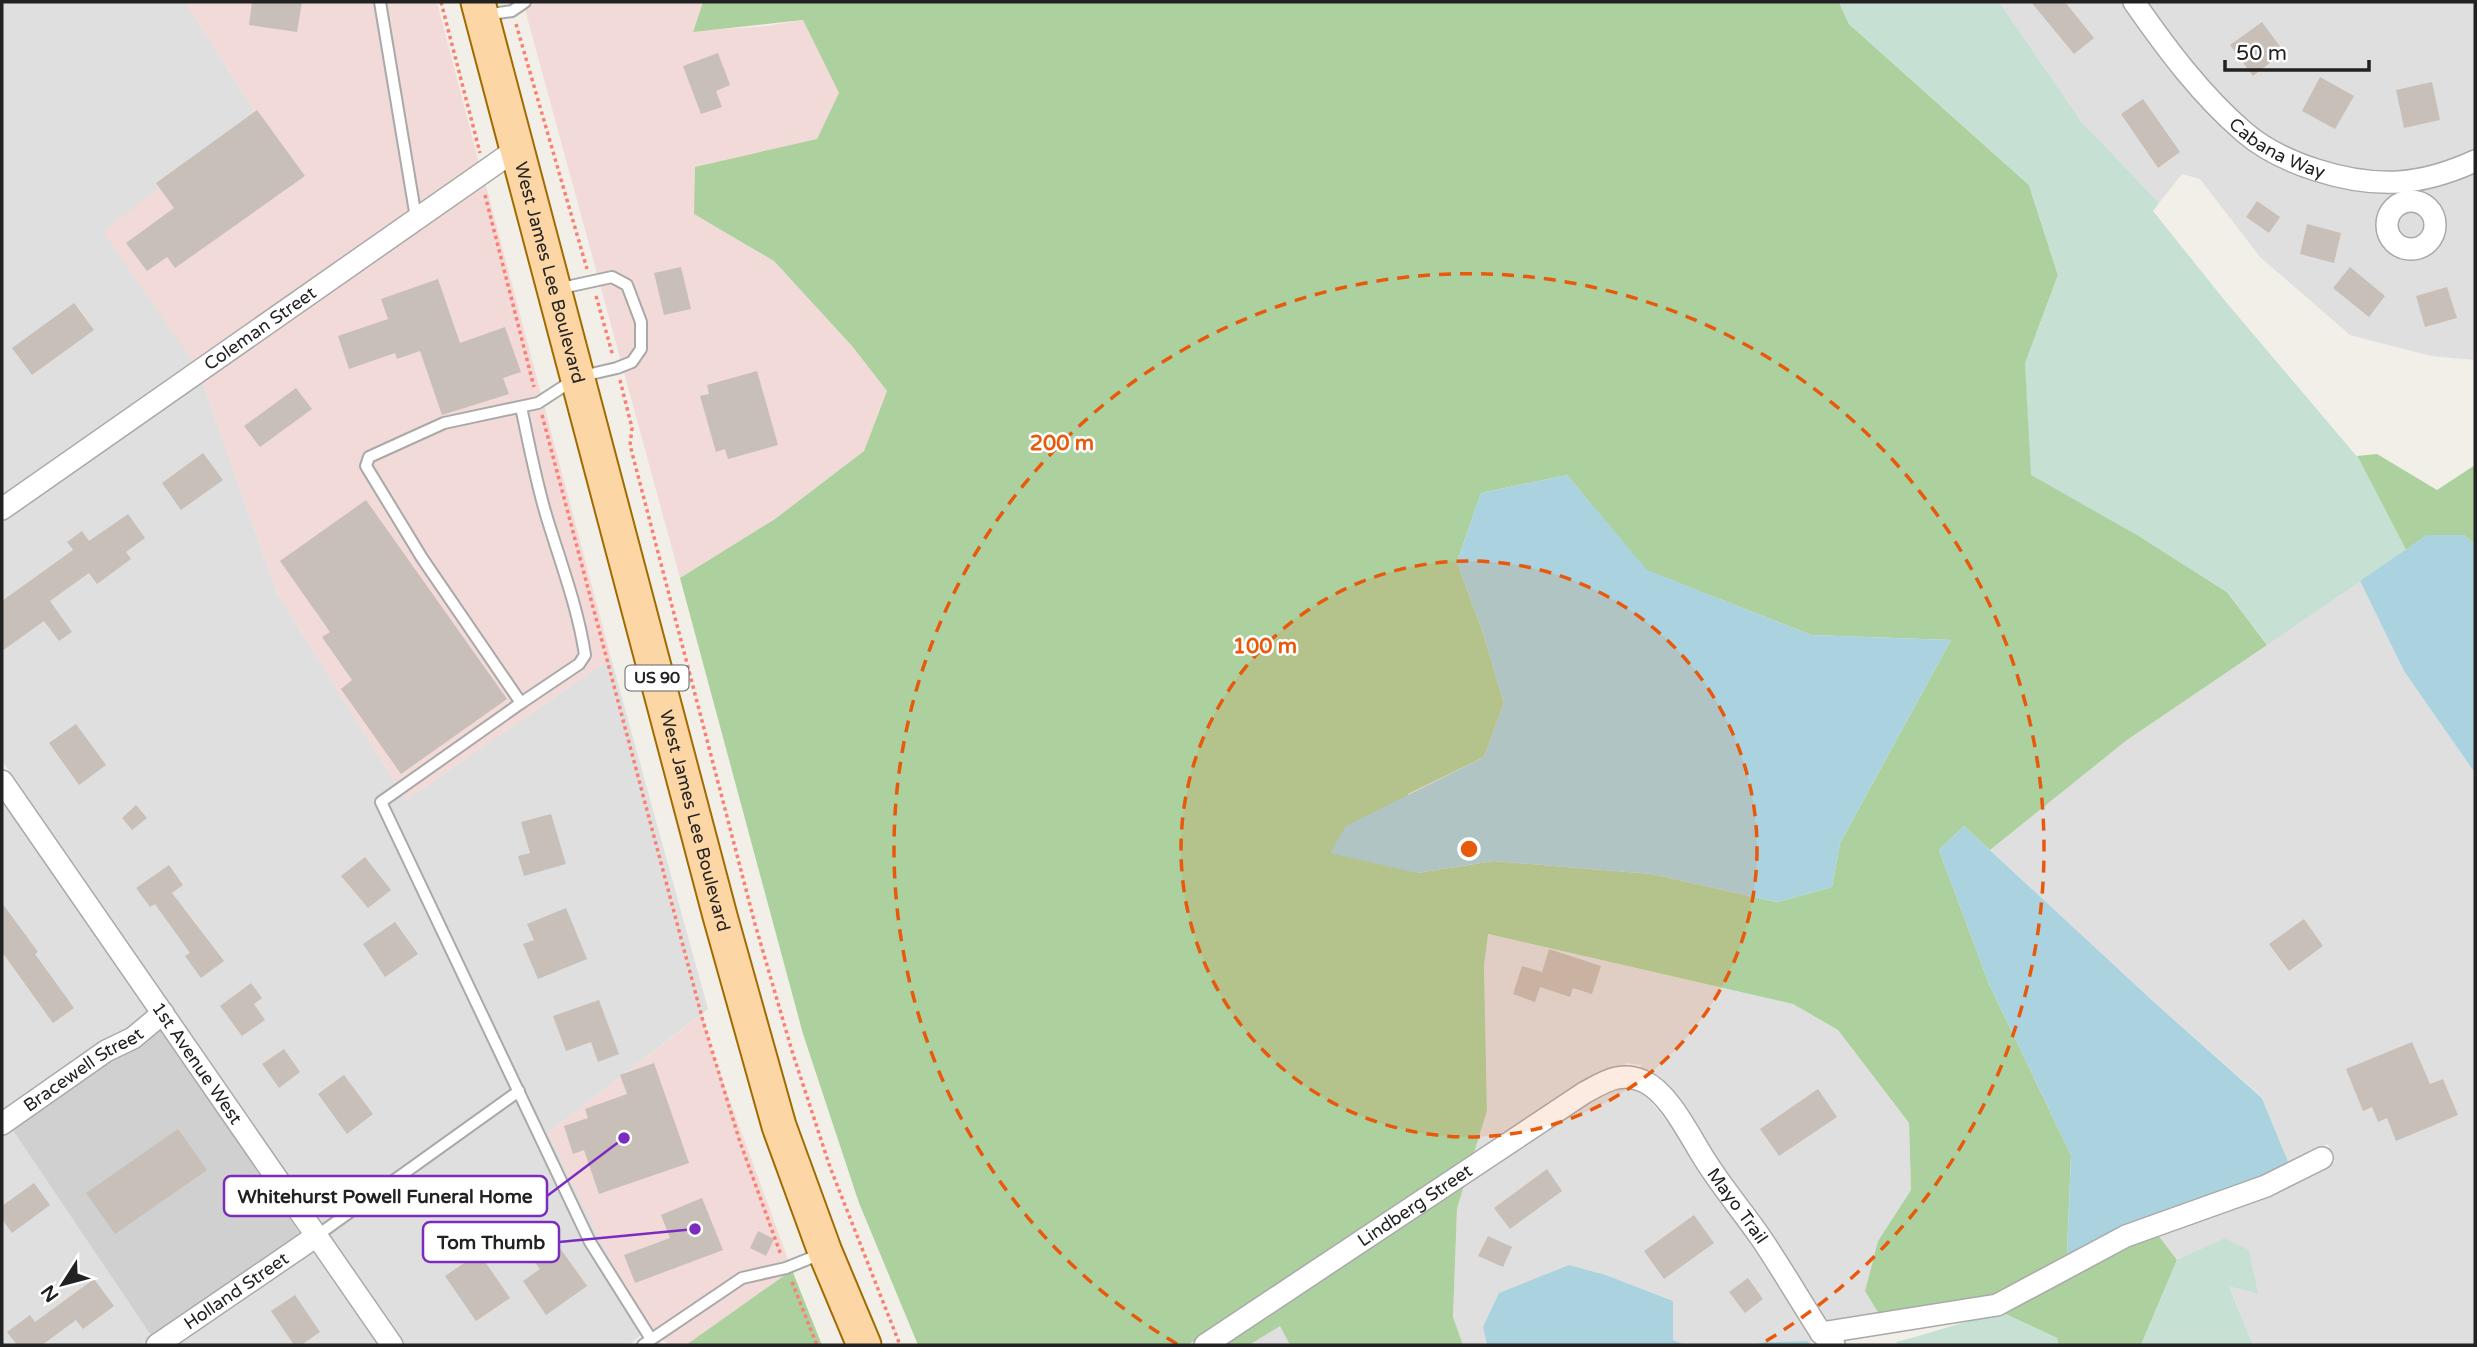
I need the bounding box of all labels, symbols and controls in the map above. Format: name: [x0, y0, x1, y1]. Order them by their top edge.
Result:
scale bar: [2225, 28, 2368, 72]
text: 50 m: [2236, 41, 2287, 66]
street label: Cabana Way: [2224, 113, 2328, 183]
street label: West James Lee Boulevard: [510, 160, 590, 386]
street label: Coleman Street: [200, 282, 320, 375]
text: 200 m: [1030, 431, 1094, 456]
text: 100 m: [1233, 634, 1297, 659]
road number: US 90: [626, 666, 688, 691]
street label: West James Lee Boulevard: [655, 708, 735, 934]
centre of rings: [1457, 837, 1481, 861]
street label: 1st Avenue West: [147, 998, 247, 1129]
street label: Bracewell Street: [19, 1023, 148, 1116]
street label: Lindberg Street: [1353, 1159, 1476, 1251]
street label: Mayo Trail: [1702, 1164, 1773, 1248]
callout: Whitehurst Powell Funeral Home: [224, 1176, 547, 1216]
text: Whitehurst Powell Funeral Home: [237, 1186, 533, 1208]
callout: Tom Thumb: [423, 1222, 559, 1262]
text: Tom Thumb: [436, 1232, 545, 1254]
street label: Holland Street: [180, 1247, 293, 1334]
north arrow: [28, 1249, 98, 1319]
text: N: [37, 1281, 63, 1306]

